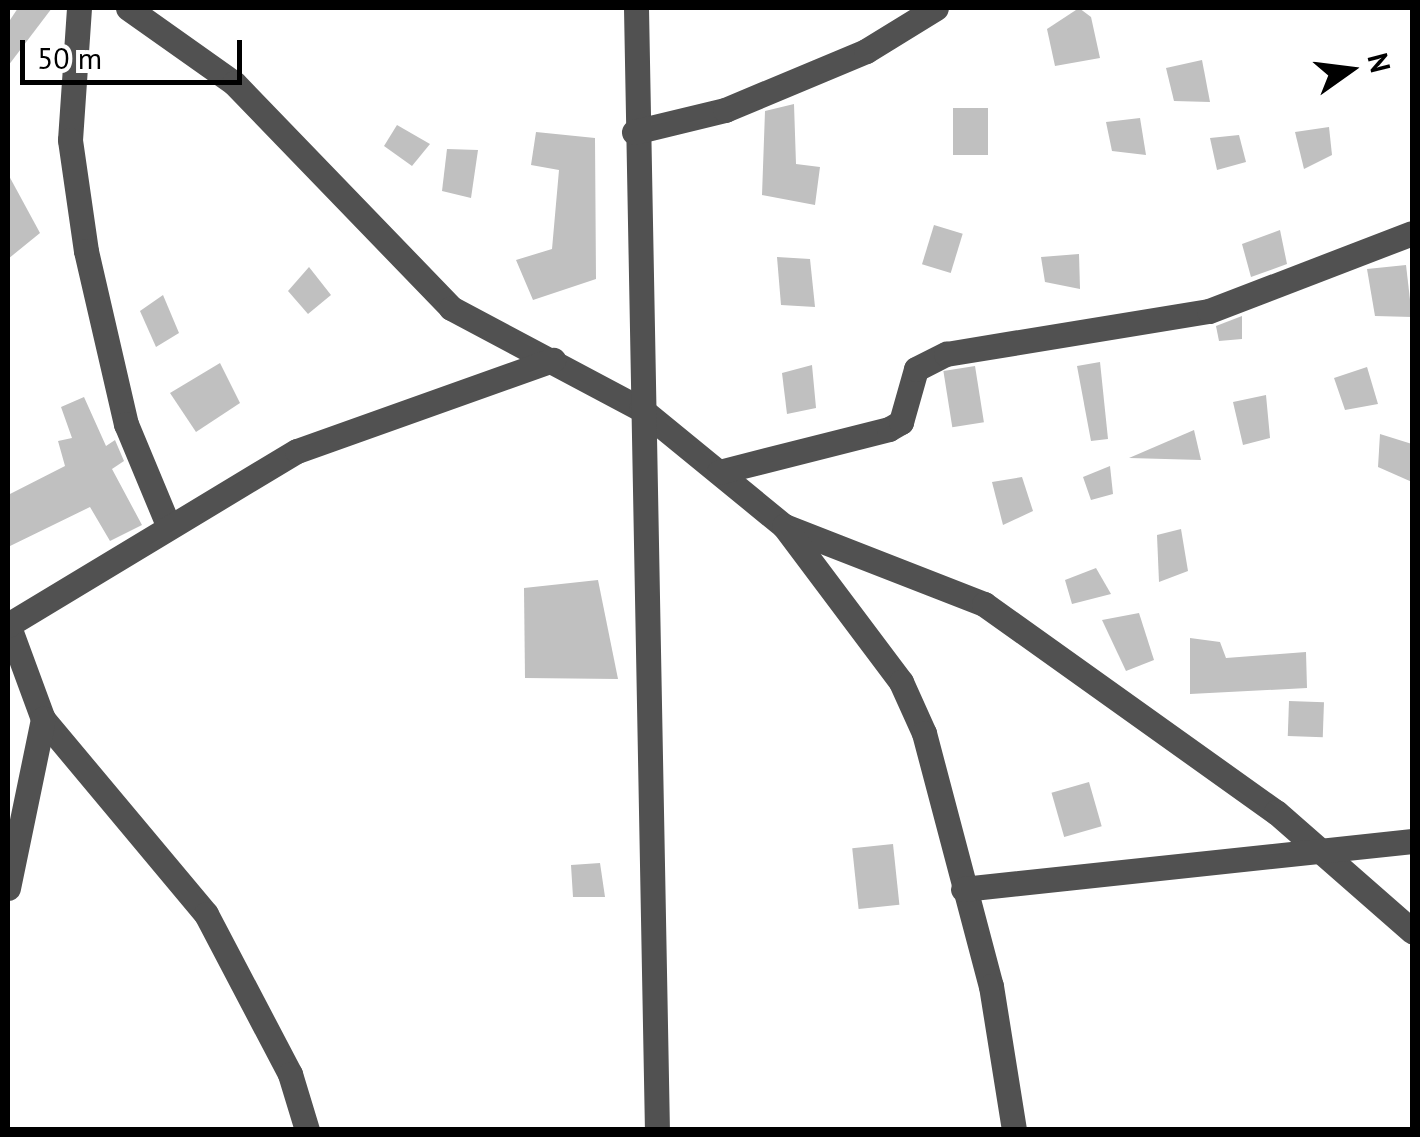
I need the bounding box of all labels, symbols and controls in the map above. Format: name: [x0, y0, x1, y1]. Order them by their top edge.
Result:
scale bar: [25, 20, 248, 82]
north arrow: [1300, 20, 1400, 120]
text: 50 m: [37, 38, 102, 77]
text: N: [1359, 49, 1400, 76]

